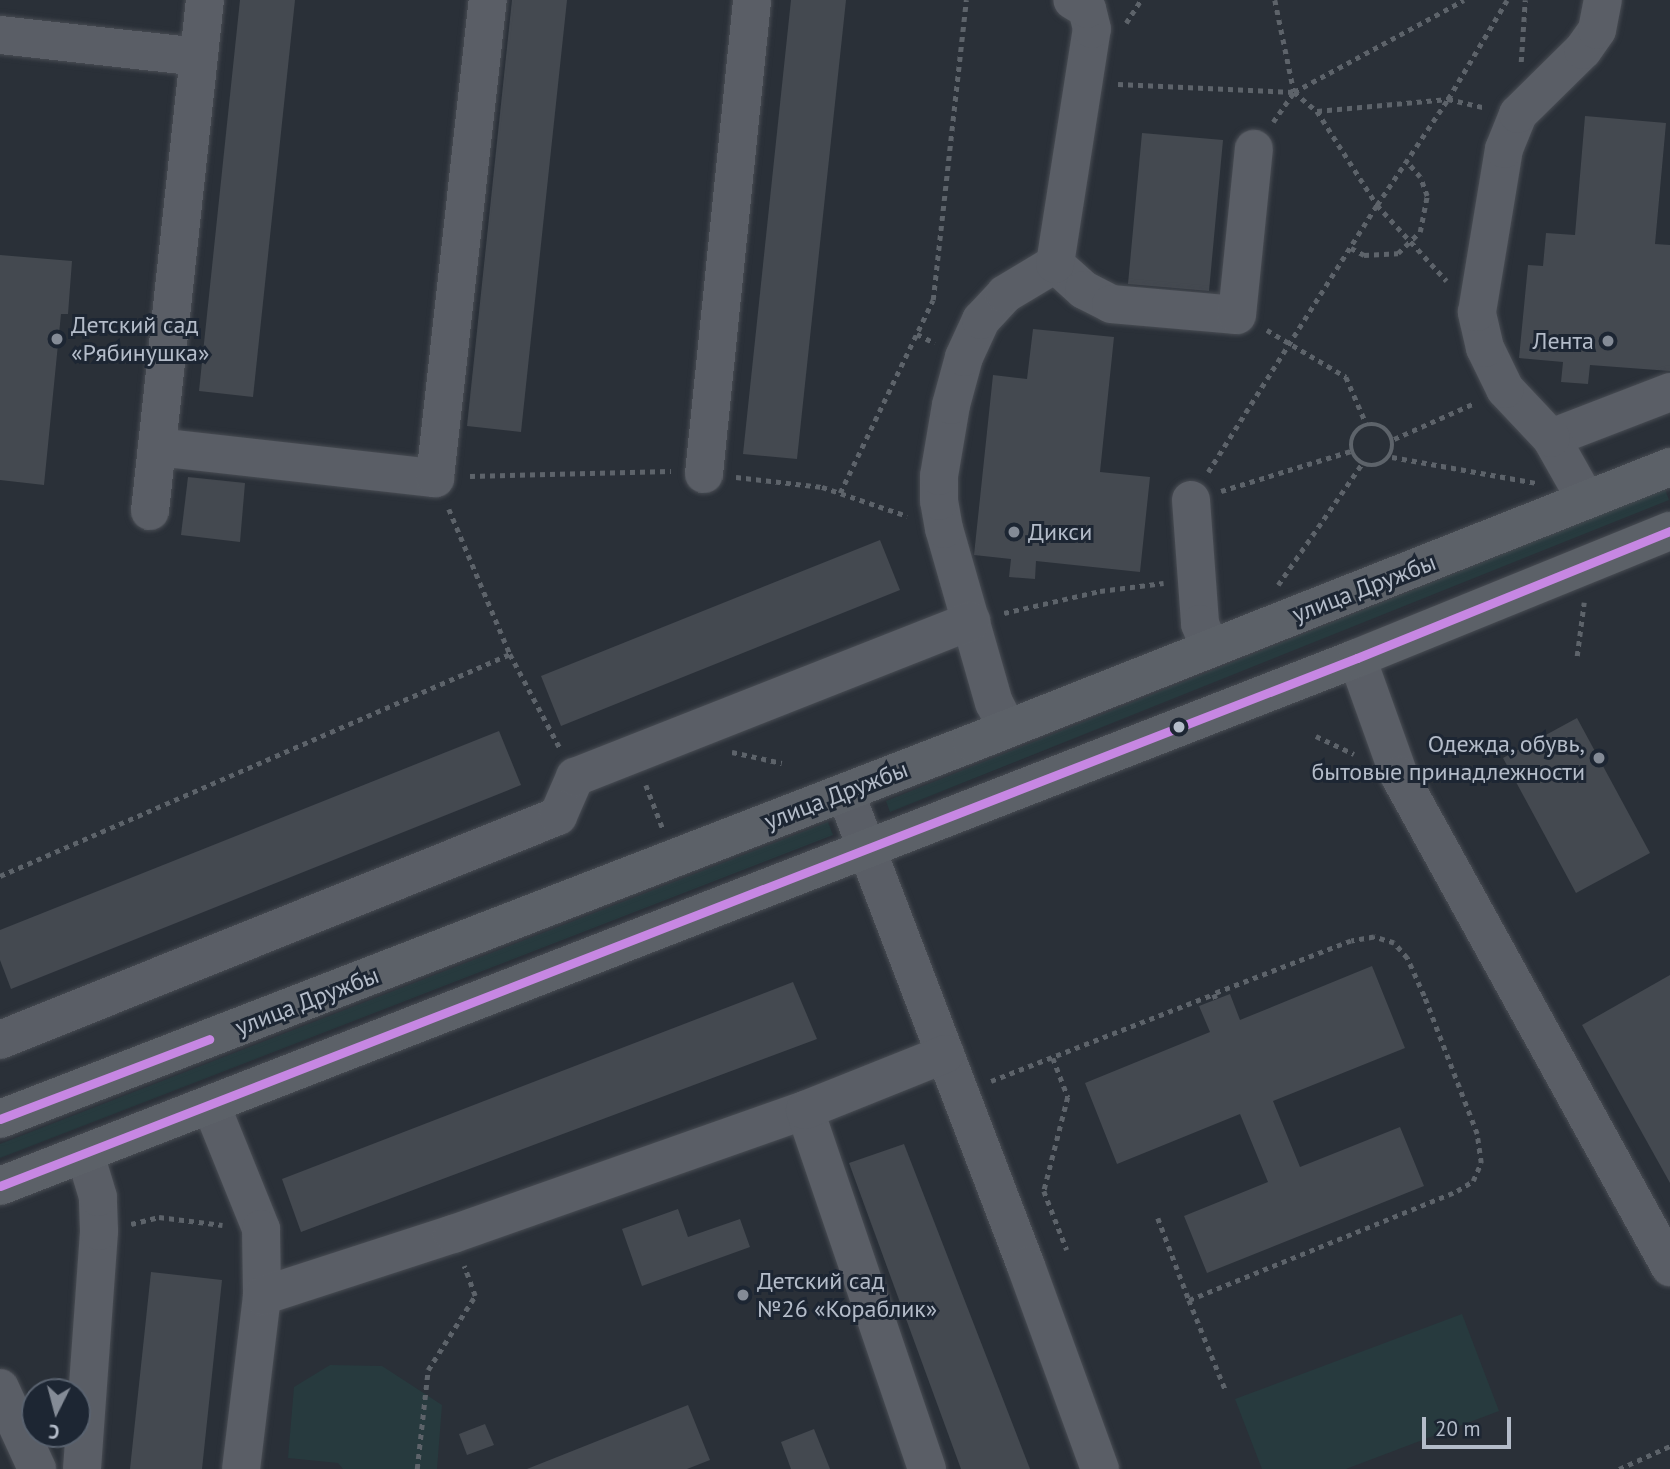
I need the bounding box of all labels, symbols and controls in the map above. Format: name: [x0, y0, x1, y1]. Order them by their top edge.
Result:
place label: Детский сад «Рябинушка»: [71, 311, 209, 367]
place label: Лента: [1532, 327, 1594, 355]
marker: Детский сад «Рябинушка»: [49, 331, 65, 347]
marker: Лента: [1600, 333, 1616, 349]
place label: Дикси: [1028, 518, 1092, 546]
marker: Дикси: [1006, 524, 1022, 540]
street label: улица Дружбы: [1288, 547, 1440, 629]
unlabelled marker: [1172, 720, 1186, 734]
place label: Одежда, обувь, бытовые принадлежности: [1311, 730, 1585, 786]
marker: Одежда, обувь, бытовые принадлежности: [1591, 750, 1607, 766]
street label: улица Дружбы: [760, 754, 912, 836]
street label: улица Дружбы: [231, 960, 383, 1042]
place label: Детский сад №26 «Кораблик»: [757, 1267, 937, 1323]
marker: Детский сад №26 «Кораблик»: [735, 1287, 751, 1303]
north arrow: [21, 1378, 91, 1448]
scale bar: [1425, 1402, 1514, 1446]
text: 20 m: [1435, 1415, 1481, 1442]
text: С: [47, 1419, 61, 1444]

